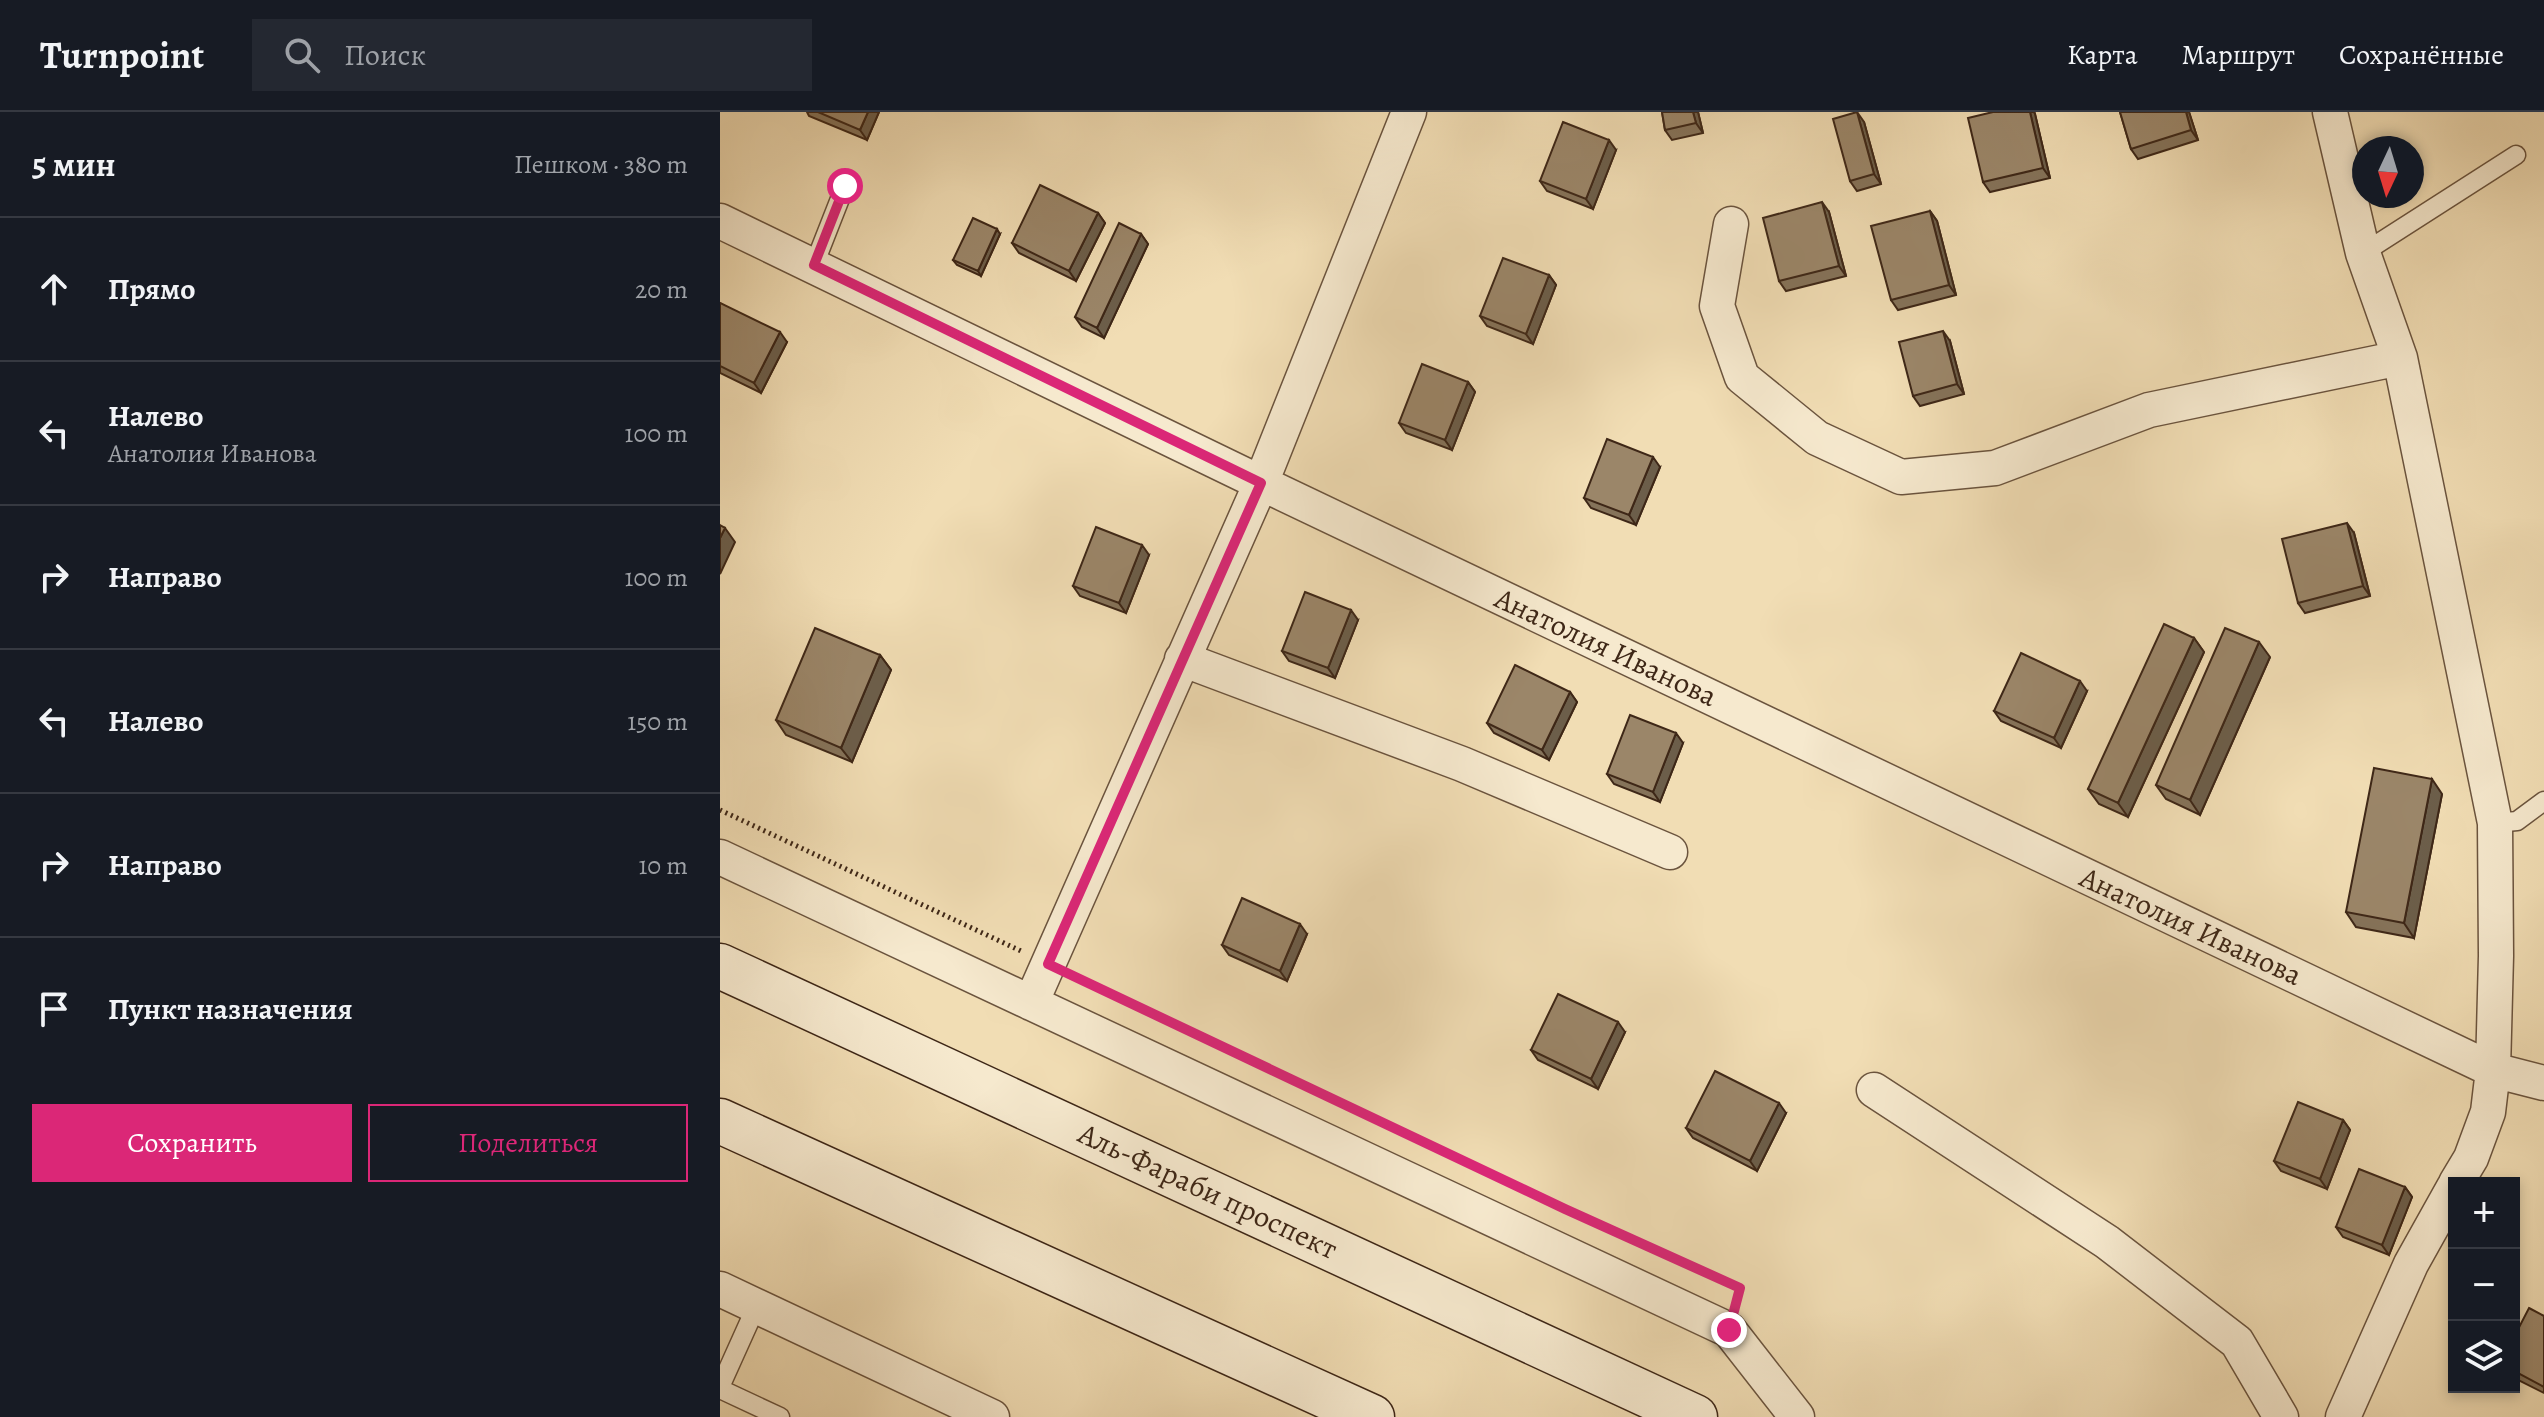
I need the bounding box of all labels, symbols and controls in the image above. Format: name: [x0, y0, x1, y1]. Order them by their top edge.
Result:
search box: [252, 19, 812, 91]
text: Turnpoint: [40, 29, 204, 81]
icon: search: [280, 33, 324, 77]
text: Поиск: [344, 35, 426, 75]
text: Карта: [2067, 36, 2138, 74]
text: Маршрут: [2182, 36, 2295, 74]
text: Сохранённые: [2339, 36, 2504, 74]
north arrow: [2352, 136, 2424, 208]
text: 5 мин: [32, 141, 116, 188]
text: Пешком · 380 m: [514, 147, 688, 182]
route start: [827, 168, 863, 204]
icon: ahead: [32, 267, 76, 311]
text: Прямо: [108, 269, 195, 309]
text: 20 m: [635, 272, 688, 307]
text: Налево: [108, 396, 203, 436]
icon: left: [32, 411, 76, 455]
text: 100 m: [625, 416, 688, 451]
text: Анатолия Иванова: [108, 436, 317, 471]
icon: right: [32, 555, 76, 599]
text: Направо: [108, 557, 222, 597]
text: 100 m: [625, 560, 688, 595]
street label: Анатолия Иванова: [1488, 578, 1724, 716]
icon: left: [32, 699, 76, 743]
text: Налево: [108, 701, 203, 741]
text: 150 m: [627, 704, 688, 739]
icon: right: [32, 843, 76, 887]
text: Направо: [108, 845, 222, 885]
text: 10 m: [638, 848, 688, 883]
street label: Анатолия Иванова: [2073, 857, 2309, 995]
icon: arrive: [32, 987, 76, 1031]
text: Пункт назначения: [108, 989, 353, 1029]
button: Сохранить: [32, 1104, 352, 1182]
button: Поделиться: [368, 1104, 688, 1182]
street label: Аль-Фараби проспект: [1071, 1113, 1344, 1269]
map controls: [2448, 1177, 2520, 1393]
button: +: [2448, 1177, 2520, 1249]
button: −: [2448, 1249, 2520, 1321]
route end: [1711, 1312, 1747, 1348]
button: layers: [2448, 1321, 2520, 1393]

